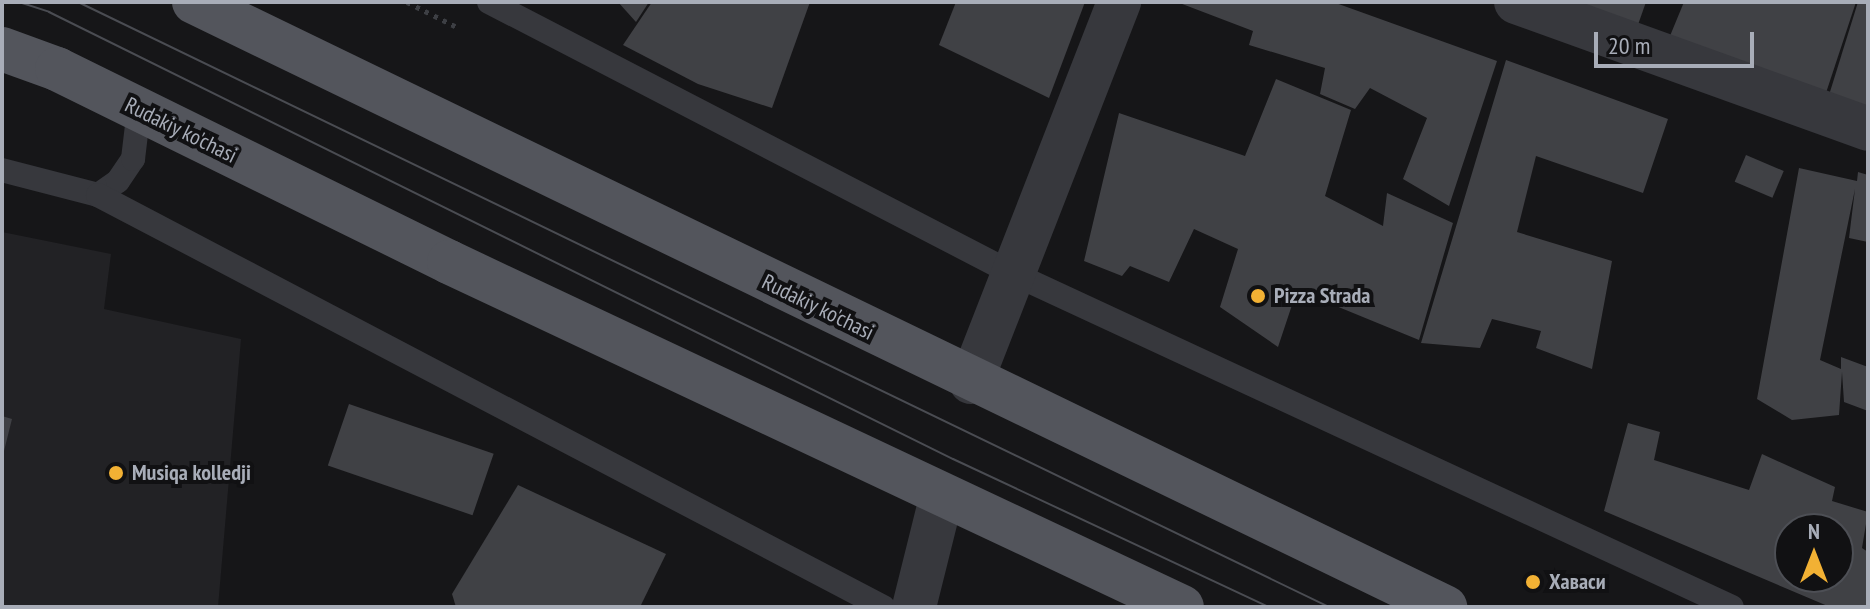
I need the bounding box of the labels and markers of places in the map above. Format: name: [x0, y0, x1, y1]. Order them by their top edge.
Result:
place label: Pizza Strada: [1274, 283, 1370, 309]
marker: Pizza Strada: [1249, 287, 1267, 305]
place label: Musiqa kolledji: [132, 460, 251, 486]
marker: Musiqa kolledji: [107, 464, 125, 482]
place label: Хаваси: [1549, 569, 1606, 595]
marker: Хаваси: [1524, 573, 1542, 591]

